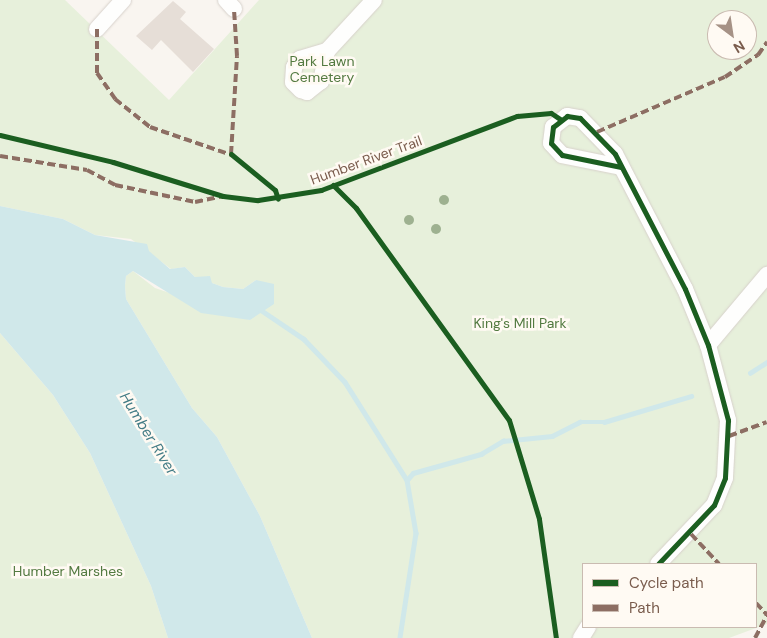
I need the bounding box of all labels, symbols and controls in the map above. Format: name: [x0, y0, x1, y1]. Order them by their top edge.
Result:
north arrow: [707, 10, 757, 60]
text: N: [730, 37, 748, 57]
park label: Park Lawn Cemetery: [290, 53, 354, 85]
street label: Humber River Trail: [308, 132, 424, 188]
park label: King's Mill Park: [473, 315, 567, 331]
water label: Humber River: [115, 389, 181, 479]
park label: Humber Marshes: [13, 563, 123, 579]
legend: [582, 563, 757, 628]
text: Cycle path: [629, 573, 704, 593]
text: Path: [629, 598, 660, 618]

